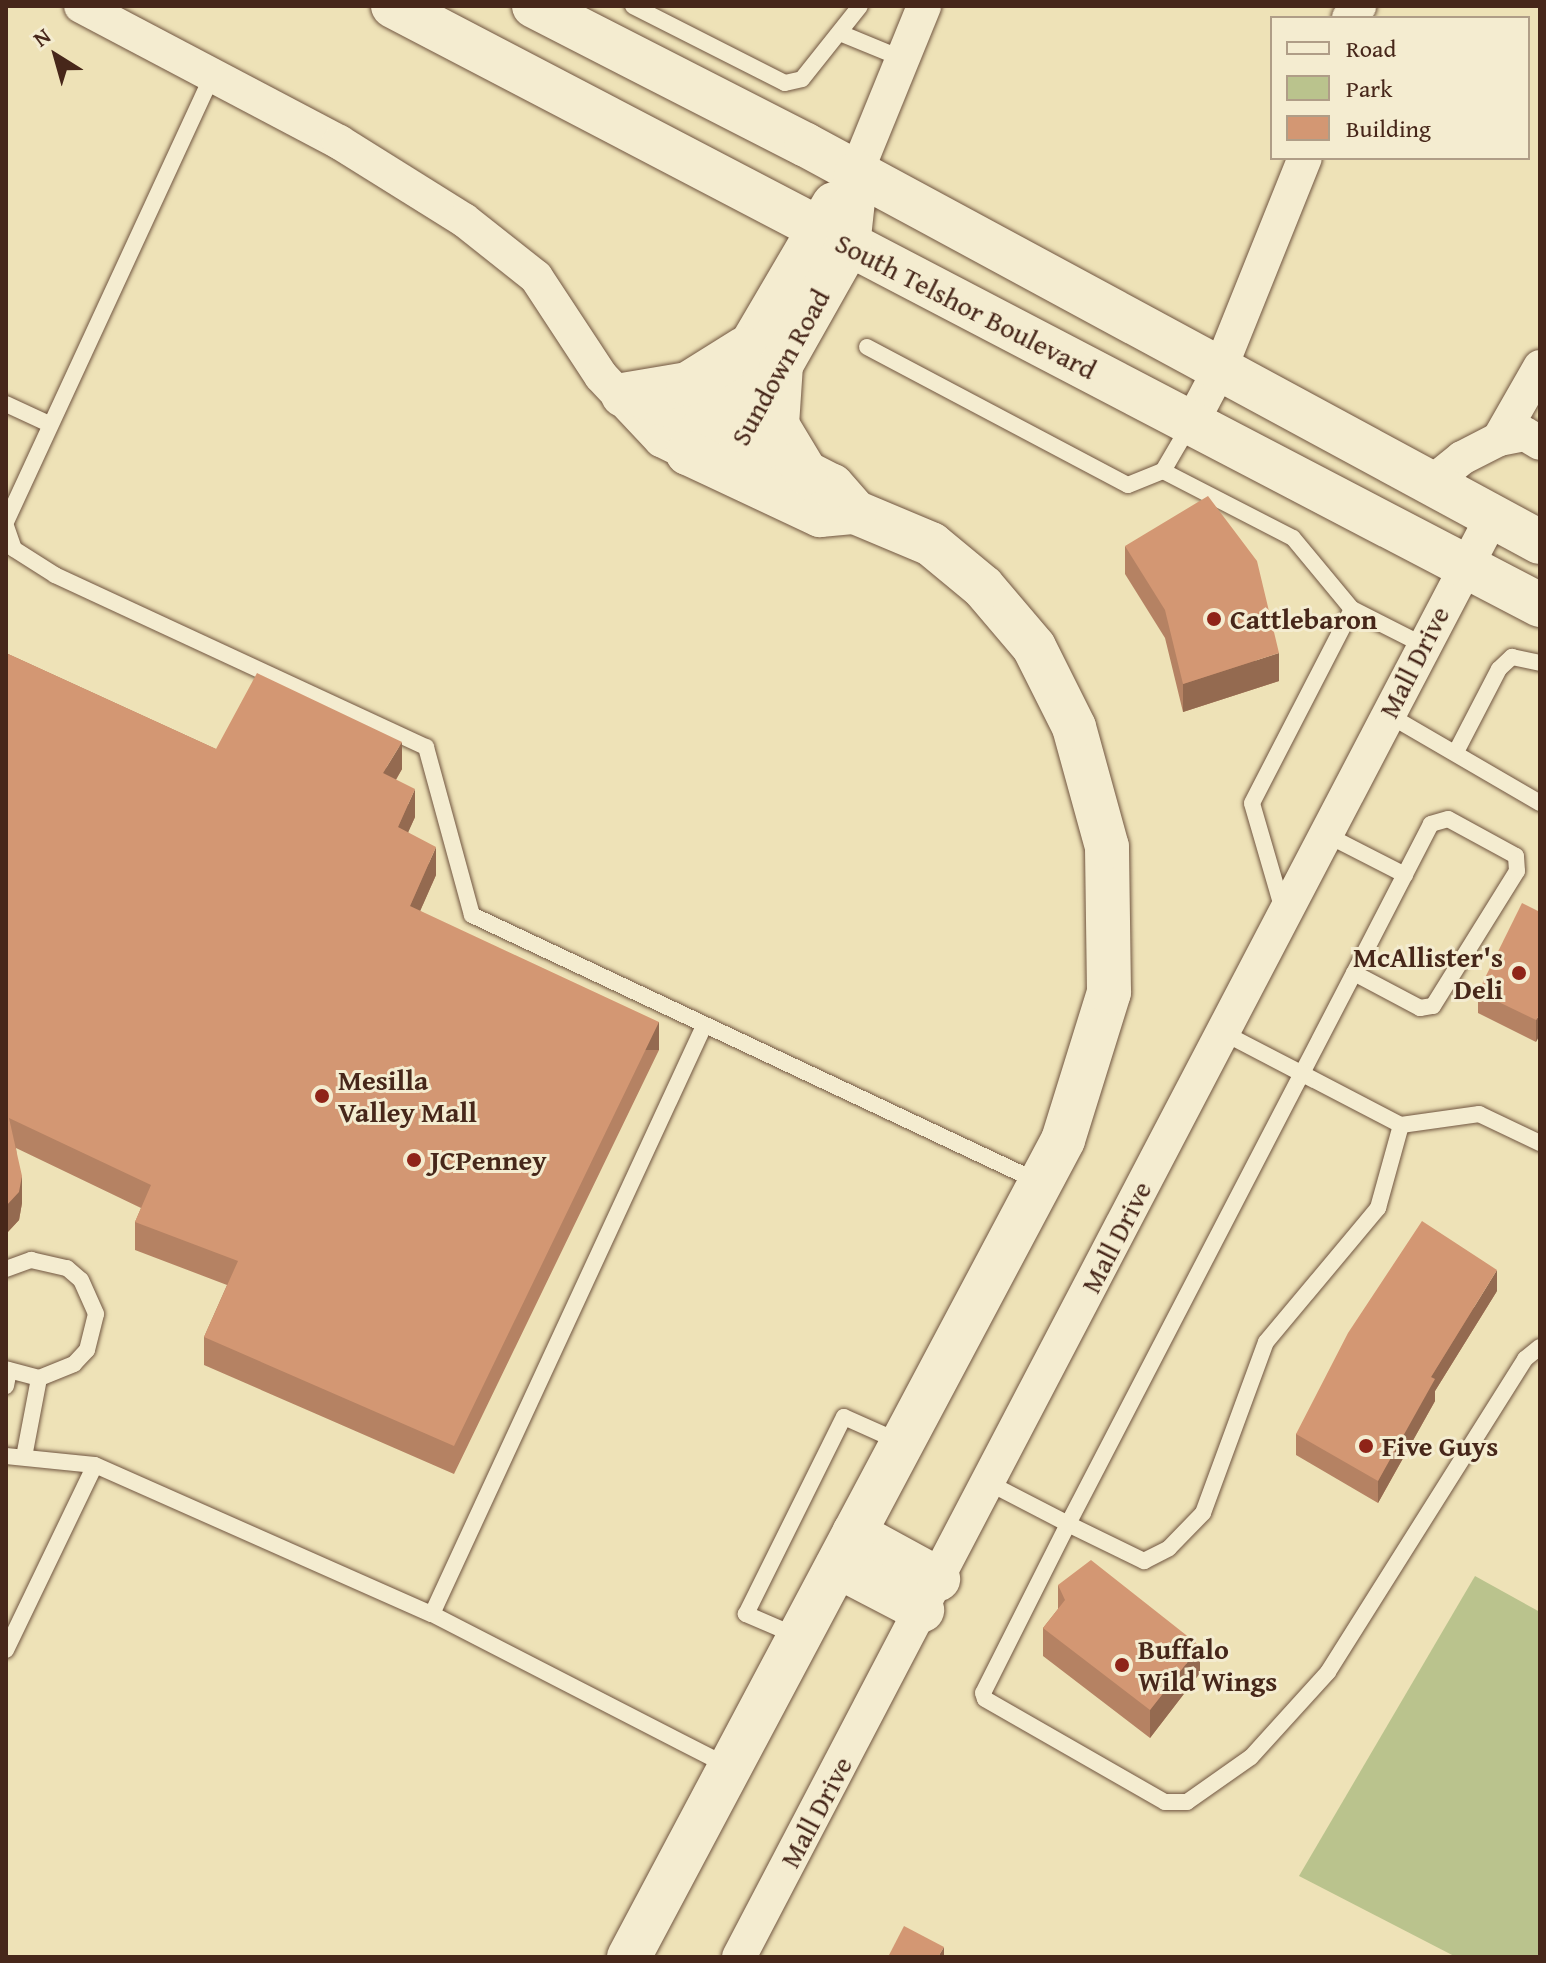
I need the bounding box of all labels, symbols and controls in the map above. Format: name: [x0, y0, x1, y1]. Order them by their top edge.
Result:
north arrow: [16, 16, 96, 96]
legend: [1270, 16, 1530, 160]
text: N: [26, 20, 57, 54]
text: Road: [1346, 31, 1396, 66]
text: Park: [1346, 71, 1392, 106]
text: Building: [1346, 111, 1431, 146]
street label: South Telshor Boulevard: [830, 226, 1102, 386]
street label: Sundown Road: [723, 283, 837, 451]
street label: Mall Drive: [1372, 601, 1456, 723]
place label: Cattlebaron: [1230, 602, 1377, 636]
marker: Cattlebaron: [1205, 610, 1223, 628]
place label: McAllister's Deli: [1353, 940, 1503, 1006]
marker: McAllister's Deli: [1510, 964, 1528, 982]
place label: Mesilla Valley Mall: [338, 1063, 477, 1129]
marker: Mesilla Valley Mall: [313, 1087, 331, 1105]
place label: JCPenney: [430, 1143, 547, 1177]
marker: JCPenney: [405, 1151, 423, 1169]
street label: Mall Drive: [1074, 1176, 1158, 1298]
place label: Five Guys: [1382, 1429, 1498, 1463]
marker: Five Guys: [1357, 1437, 1375, 1455]
place label: Buffalo Wild Wings: [1138, 1632, 1277, 1698]
marker: Buffalo Wild Wings: [1113, 1656, 1131, 1674]
street label: Mall Drive: [773, 1751, 859, 1873]

